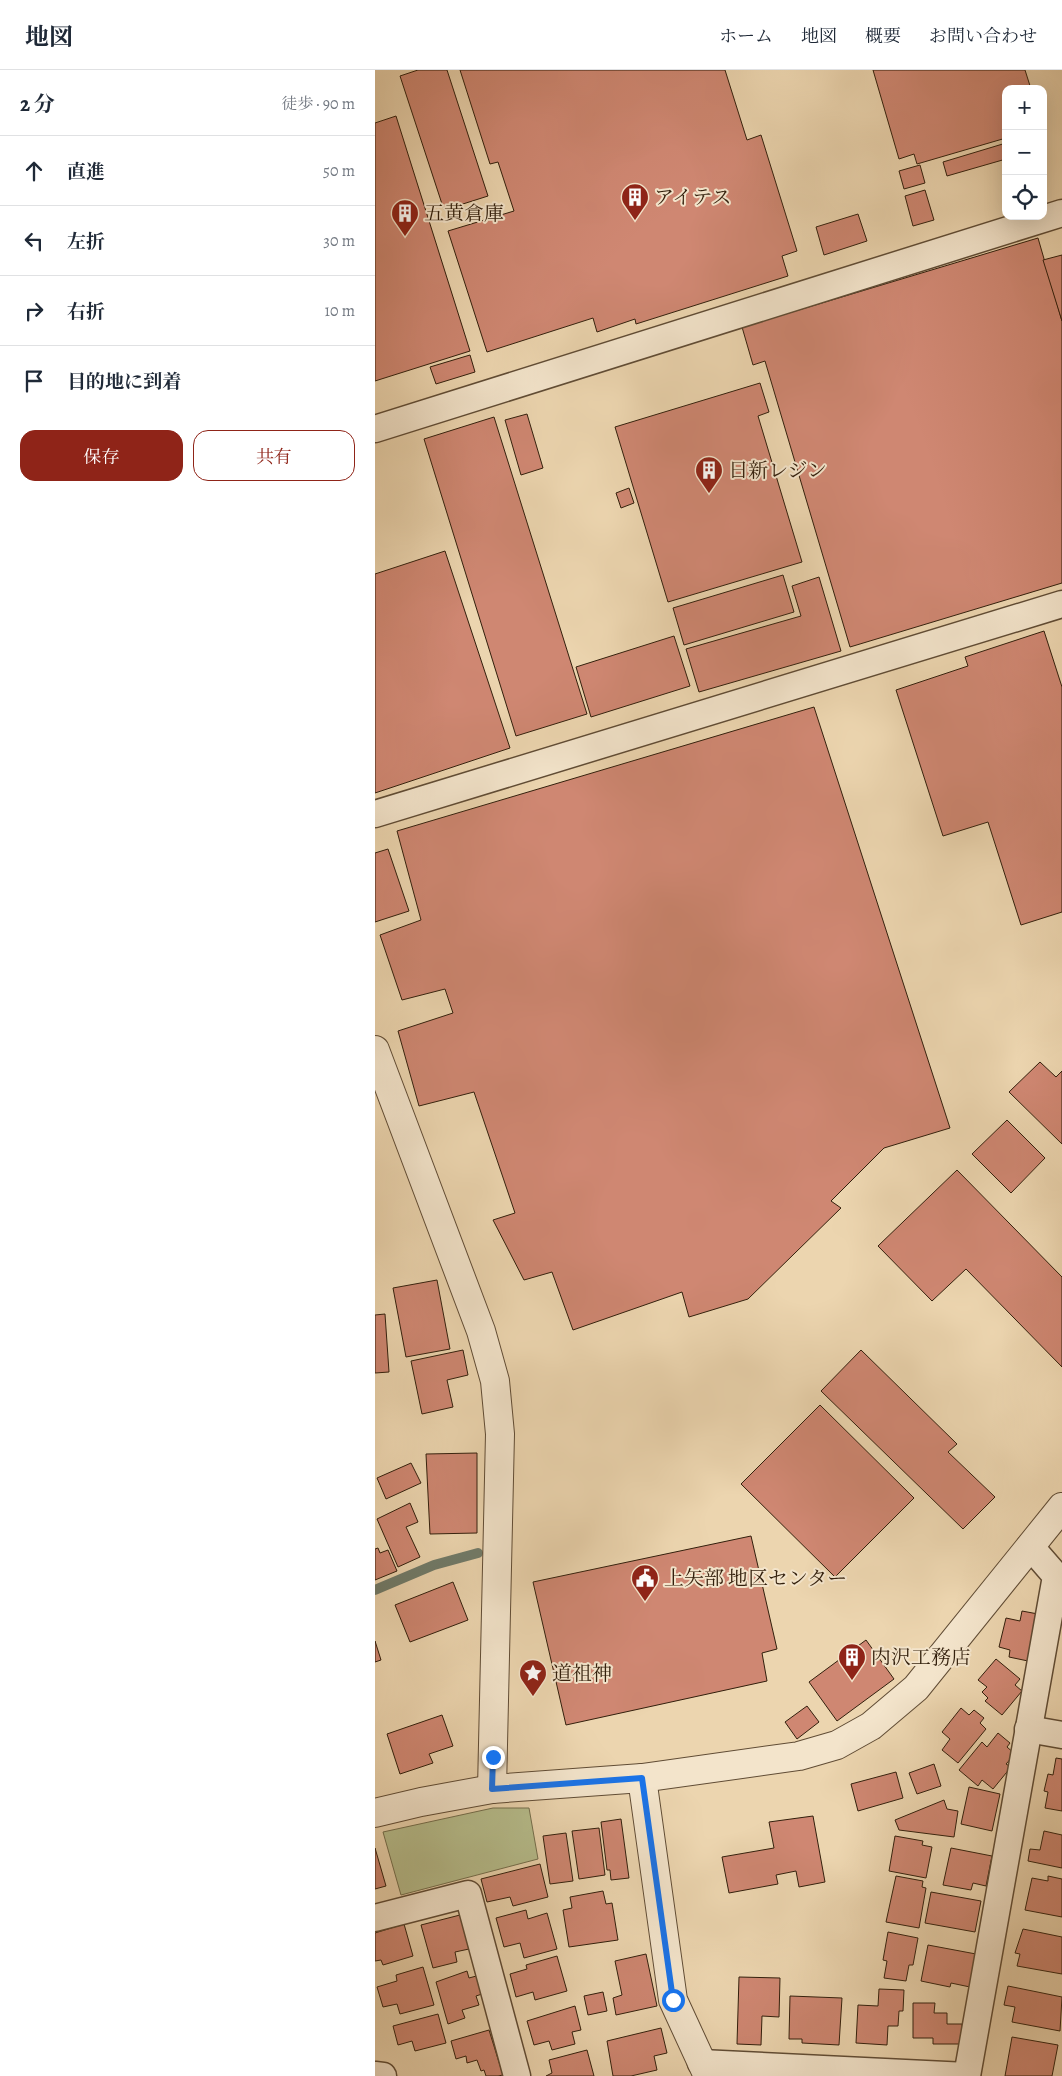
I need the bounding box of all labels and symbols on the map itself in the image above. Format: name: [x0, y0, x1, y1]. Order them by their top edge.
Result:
building icon: アイテス: [620, 182, 650, 221]
place label: アイテス: [654, 184, 731, 211]
building icon: 五黄倉庫: [390, 198, 420, 237]
place label: 五黄倉庫: [424, 200, 504, 227]
building icon: 日新レジン: [694, 455, 724, 494]
place label: 日新レジン: [728, 457, 827, 484]
public building icon: 上矢部 地区センター: [630, 1563, 660, 1602]
place label: 上矢部 地区センター: [664, 1565, 847, 1592]
building icon: 内沢工務店: [837, 1642, 867, 1681]
place label: 内沢工務店: [871, 1644, 971, 1671]
place icon: 道祖神: [518, 1658, 548, 1697]
place label: 道祖神: [552, 1660, 612, 1687]
route end: [482, 1746, 505, 1769]
route start: [662, 1989, 685, 2012]

